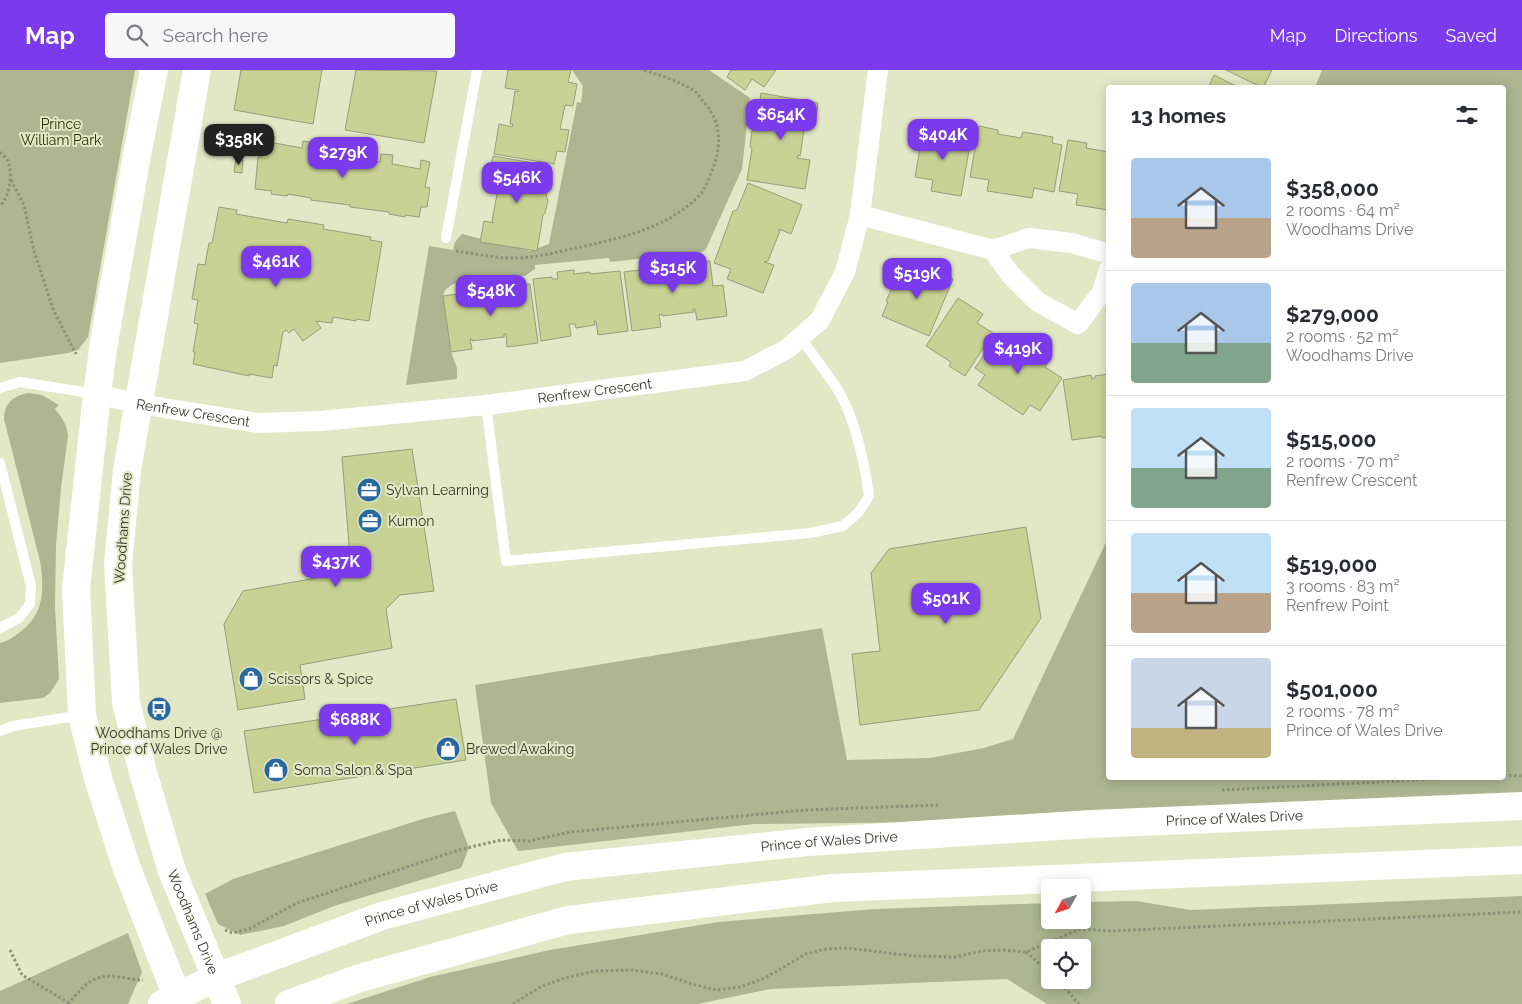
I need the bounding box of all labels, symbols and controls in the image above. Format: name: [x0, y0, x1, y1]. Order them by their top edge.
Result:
search box: [105, 13, 455, 58]
text: Map: [25, 21, 75, 50]
icon: search: [123, 21, 151, 49]
text: Search here: [163, 24, 268, 46]
text: Map: [1270, 25, 1306, 46]
text: Directions: [1334, 25, 1418, 46]
text: Saved: [1446, 25, 1497, 46]
pin: $654K: [746, 98, 816, 141]
icon: filters: [1453, 101, 1481, 129]
text: 13 homes: [1131, 103, 1226, 128]
text: $654K: [757, 105, 805, 124]
park label: Prince William Park: [20, 116, 102, 148]
pin: $404K: [908, 118, 978, 161]
pin: $358K: [204, 124, 274, 166]
text: $404K: [919, 125, 967, 144]
text: $358K: [215, 130, 263, 149]
pin: $279K: [308, 136, 378, 179]
text: $279K: [319, 143, 367, 162]
pin: $546K: [482, 162, 552, 204]
text: $546K: [493, 168, 541, 187]
text: $358,000: [1286, 176, 1379, 201]
icon: home: [1171, 178, 1231, 238]
text: 2 rooms · 64 m²: [1286, 201, 1400, 220]
text: Woodhams Drive: [1286, 220, 1413, 239]
pin: $461K: [241, 246, 311, 288]
text: $461K: [252, 252, 300, 271]
pin: $515K: [638, 252, 708, 294]
text: $515K: [650, 258, 696, 277]
pin: $519K: [882, 258, 952, 300]
text: $519K: [893, 264, 941, 283]
pin: $548K: [456, 274, 526, 317]
text: $548K: [467, 281, 515, 300]
text: $279,000: [1286, 302, 1379, 327]
icon: home: [1171, 303, 1231, 363]
text: 2 rooms · 52 m²: [1286, 327, 1398, 346]
pin: $419K: [983, 332, 1053, 375]
text: $419K: [994, 339, 1042, 358]
text: Woodhams Drive: [1286, 346, 1413, 365]
street label: Renfrew Crescent: [536, 375, 653, 406]
street label: Renfrew Crescent: [135, 396, 252, 430]
text: $515,000: [1286, 427, 1377, 452]
icon: home: [1171, 428, 1231, 488]
text: 2 rooms · 70 m²: [1286, 452, 1400, 471]
text: Renfrew Crescent: [1286, 471, 1417, 490]
street label: Woodhams Drive: [111, 472, 135, 584]
office icon: Sylvan Learning: [356, 477, 382, 503]
place label: Sylvan Learning: [386, 482, 489, 498]
office icon: Kumon: [357, 508, 383, 534]
place label: Kumon: [388, 513, 434, 529]
pin: $437K: [301, 546, 371, 588]
text: $437K: [312, 552, 360, 571]
text: $519,000: [1286, 552, 1377, 577]
icon: home: [1171, 553, 1231, 613]
text: 3 rooms · 83 m²: [1286, 577, 1400, 596]
pin: $501K: [911, 582, 981, 625]
text: $501K: [922, 589, 970, 608]
text: Renfrew Point: [1286, 596, 1389, 615]
shop icon: Scissors & Spice: [238, 666, 264, 692]
place label: Scissors & Spice: [268, 671, 373, 687]
text: $501,000: [1286, 677, 1378, 702]
icon: home: [1171, 678, 1231, 738]
bus stop icon: Woodhams Drive @ Prince of Wales Drive: [146, 696, 172, 722]
text: 2 rooms · 78 m²: [1286, 702, 1399, 721]
pin: $688K: [320, 704, 390, 746]
text: $688K: [330, 710, 380, 729]
text: Prince of Wales Drive: [1286, 721, 1443, 740]
place label: Woodhams Drive @ Prince of Wales Drive: [90, 725, 228, 757]
shop icon: Brewed Awaking: [435, 736, 461, 762]
place label: Brewed Awaking: [466, 741, 574, 757]
shop icon: Soma Salon & Spa: [263, 757, 289, 783]
place label: Soma Salon & Spa: [294, 762, 413, 778]
street label: Prince of Wales Drive: [1165, 807, 1303, 829]
street label: Prince of Wales Drive: [760, 828, 898, 855]
street label: Woodhams Drive: [164, 867, 222, 976]
street label: Prince of Wales Drive: [362, 877, 499, 930]
north arrow: [1041, 879, 1091, 929]
map controls: [1041, 879, 1091, 989]
button: locate: [1041, 939, 1091, 989]

